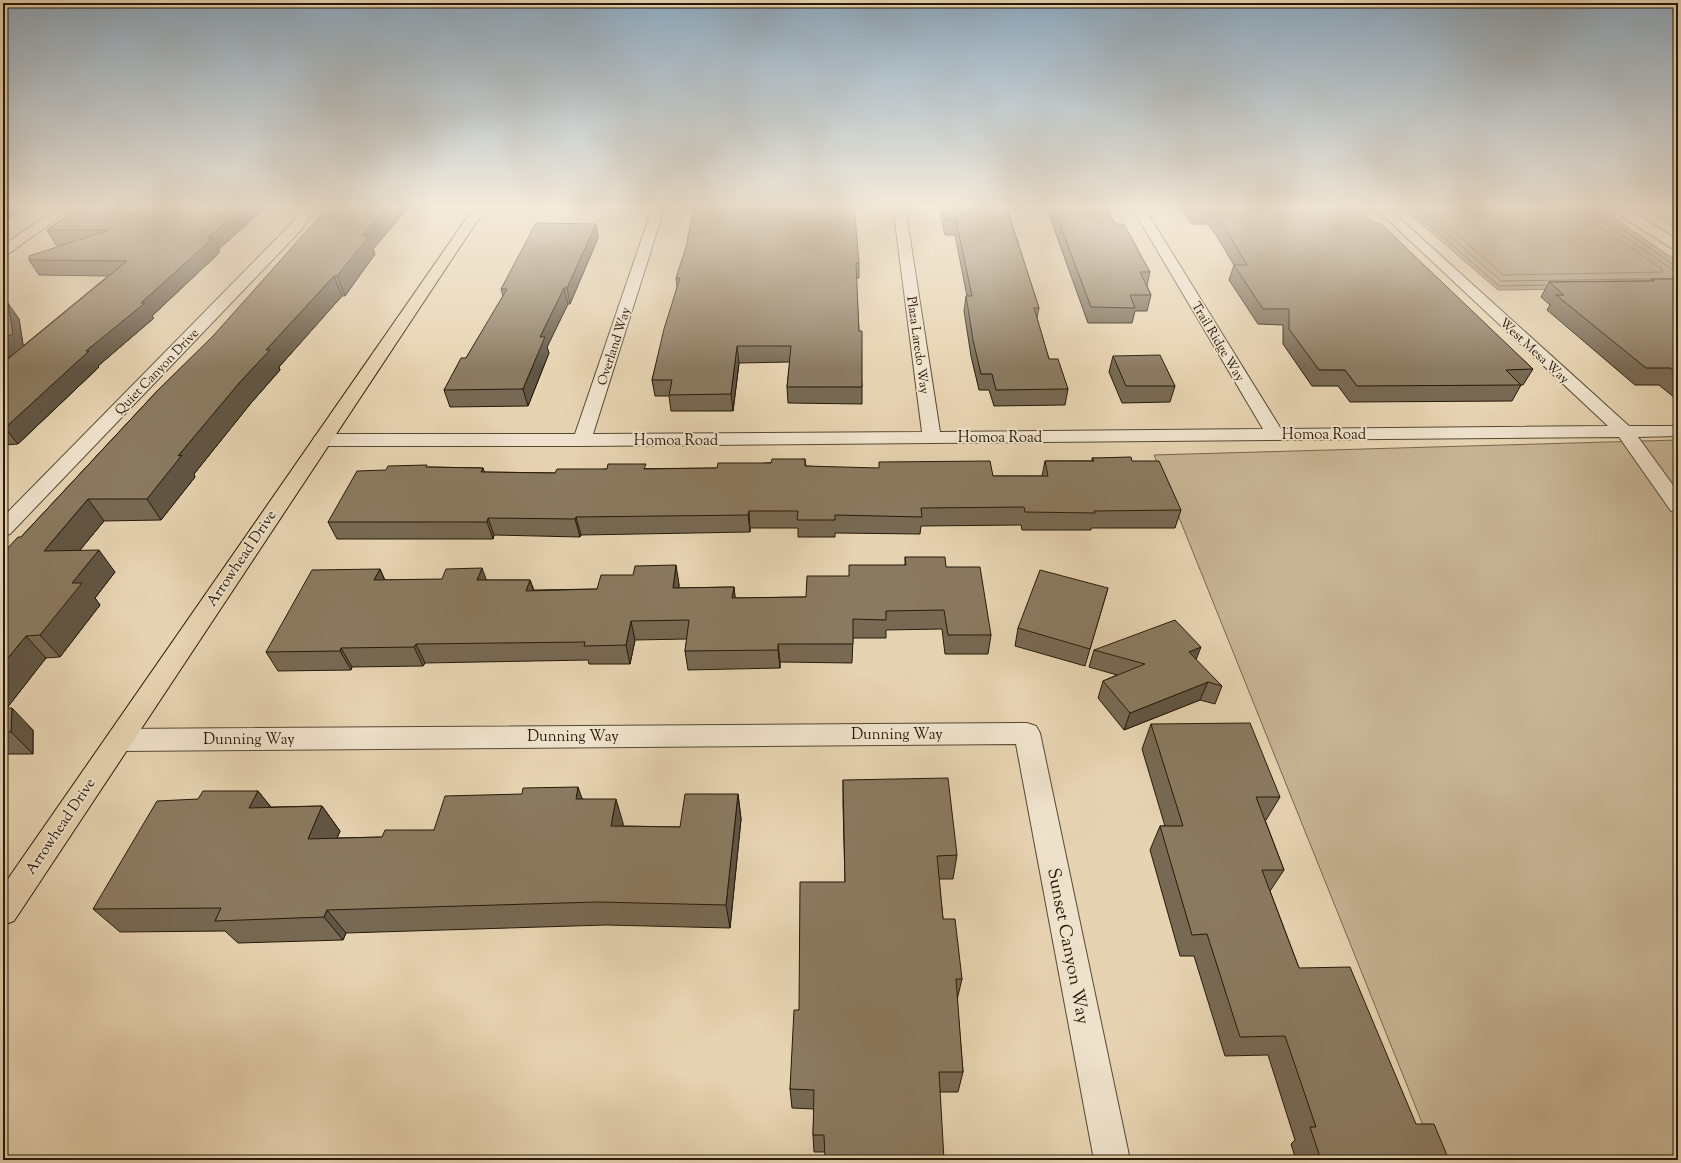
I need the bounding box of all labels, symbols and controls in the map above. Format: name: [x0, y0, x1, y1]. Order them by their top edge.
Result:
street label: Plaza Laredo Way: [901, 295, 933, 396]
street label: Trail Ridge Way: [1186, 299, 1248, 386]
street label: Overland Way: [594, 305, 636, 388]
street label: West Mesa Way: [1495, 314, 1573, 389]
street label: Quiet Canyon Drive: [111, 325, 203, 420]
street label: Homoa Road: [1282, 425, 1367, 446]
street label: Homoa Road: [958, 428, 1043, 449]
street label: Homoa Road: [634, 431, 719, 452]
street label: Arrowhead Drive: [202, 506, 282, 611]
street label: Dunning Way: [851, 725, 943, 746]
street label: Dunning Way: [527, 727, 619, 748]
street label: Dunning Way: [203, 730, 295, 751]
street label: Arrowhead Drive: [21, 774, 101, 879]
street label: Sunset Canyon Way: [1039, 866, 1095, 1027]

